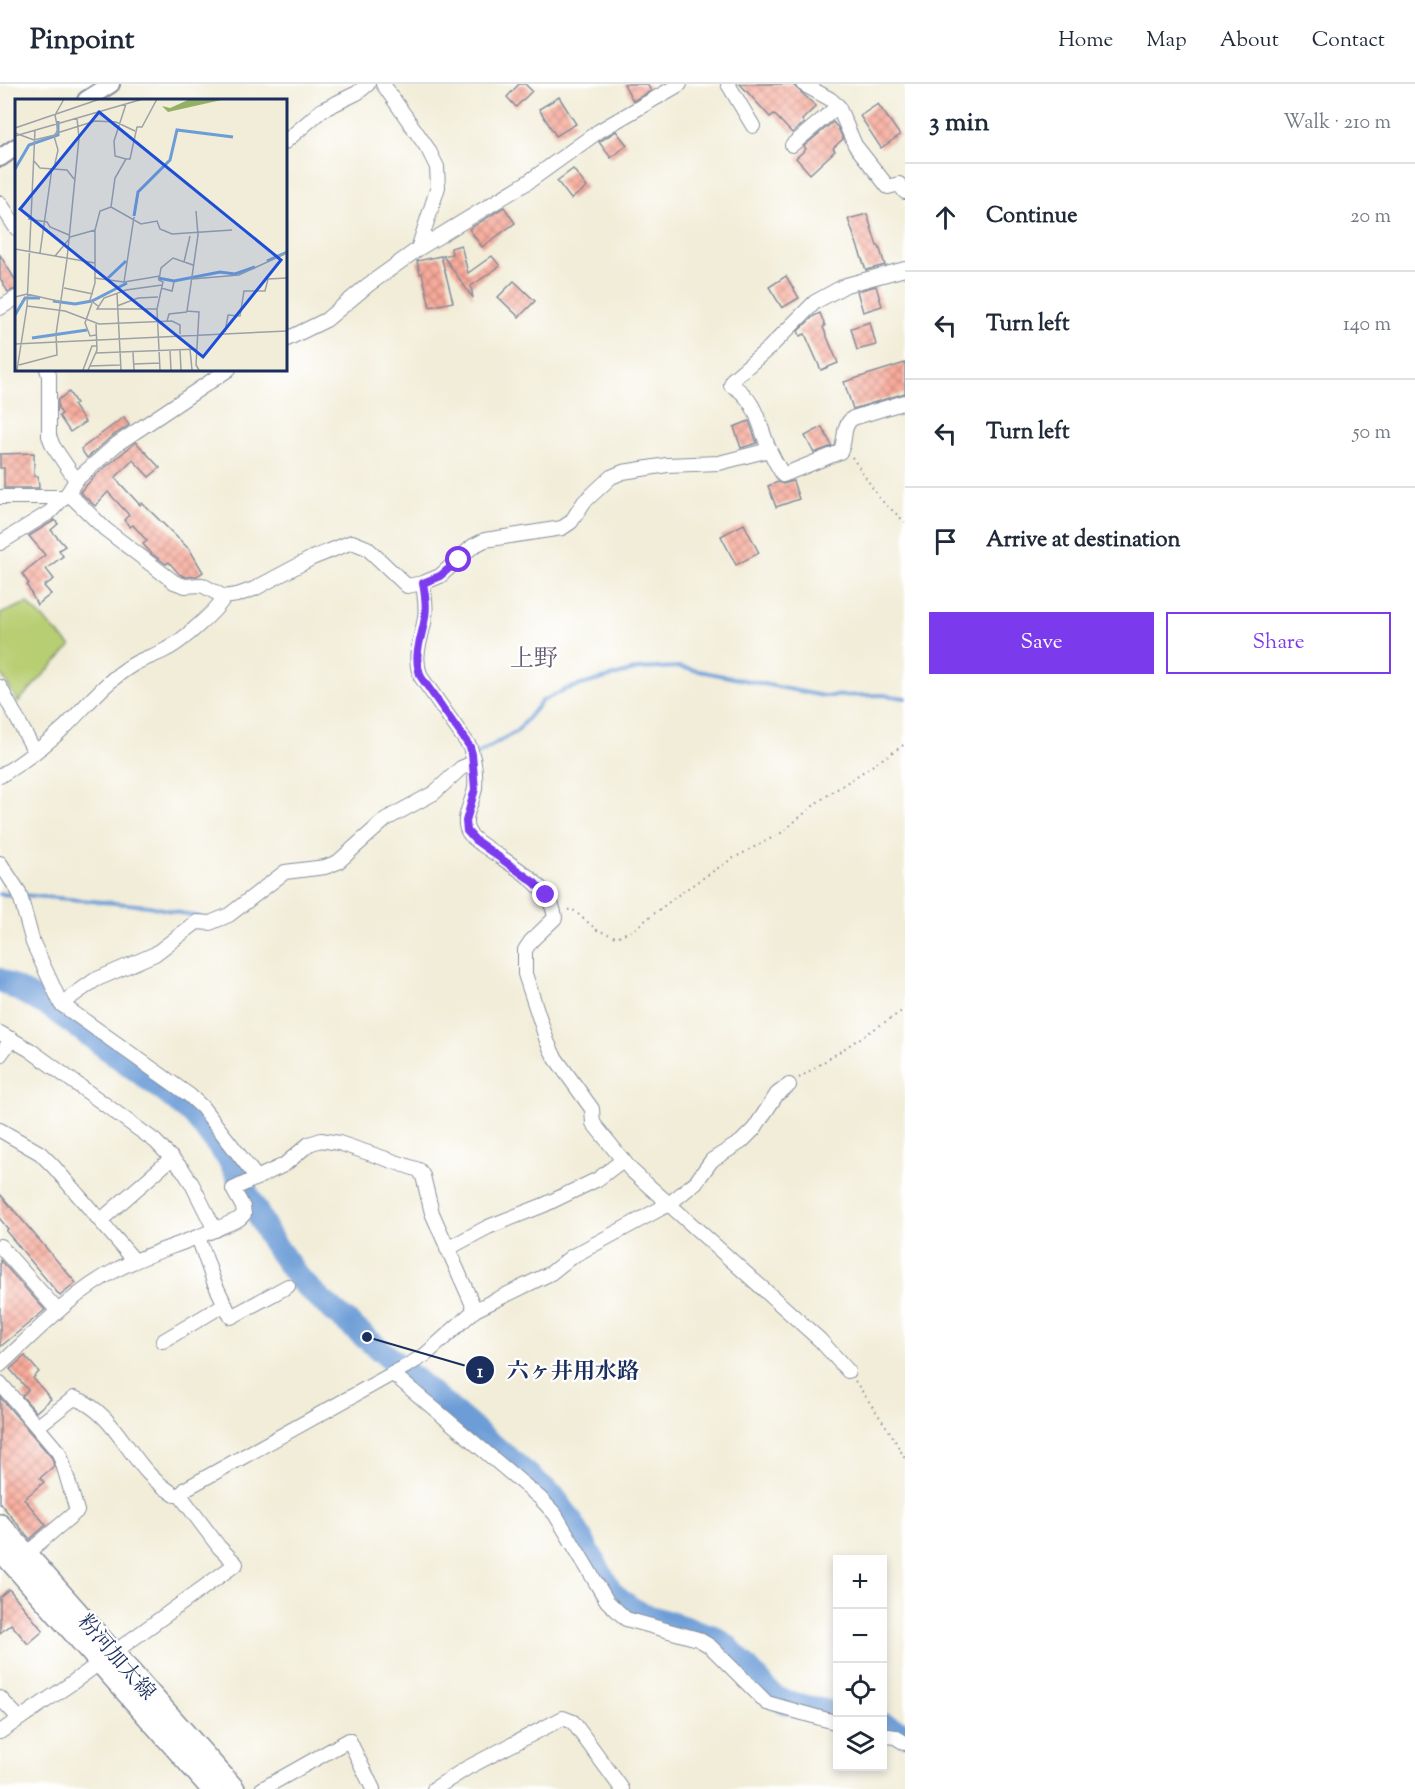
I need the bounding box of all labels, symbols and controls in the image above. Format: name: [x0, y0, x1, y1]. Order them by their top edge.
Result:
text: Pinpoint: [30, 21, 134, 61]
text: Home: [1058, 26, 1113, 56]
text: Map: [1146, 26, 1187, 56]
text: About: [1220, 26, 1279, 56]
text: Contact: [1312, 26, 1385, 56]
inset map: [15, 99, 286, 370]
text: 3 min: [929, 105, 989, 142]
text: Walk · 210 m: [1283, 109, 1391, 138]
icon: ahead: [929, 201, 962, 234]
text: Continue: [986, 201, 1077, 233]
text: 20 m: [1350, 203, 1391, 232]
icon: left: [929, 309, 962, 342]
text: Turn left: [986, 309, 1069, 341]
text: 140 m: [1343, 311, 1391, 340]
icon: left: [929, 417, 962, 450]
text: Turn left: [986, 417, 1069, 449]
text: 50 m: [1353, 419, 1391, 448]
icon: arrive: [929, 525, 962, 558]
text: Arrive at destination: [986, 525, 1181, 557]
route start: [445, 546, 471, 572]
button: Save: [929, 612, 1154, 674]
button: Share: [1166, 612, 1391, 674]
district label: 上野: [510, 643, 558, 677]
route end: [532, 881, 558, 907]
callout: 六ヶ井用水路: [465, 1350, 651, 1390]
text: 六ヶ井用水路: [507, 1357, 639, 1389]
text: 1: [477, 1360, 484, 1386]
map controls: [833, 1555, 887, 1771]
button: +: [833, 1555, 887, 1609]
street label: 粉河加太線: [70, 1609, 161, 1708]
button: −: [833, 1609, 887, 1663]
button: locate: [833, 1663, 887, 1717]
button: layers: [833, 1717, 887, 1771]

